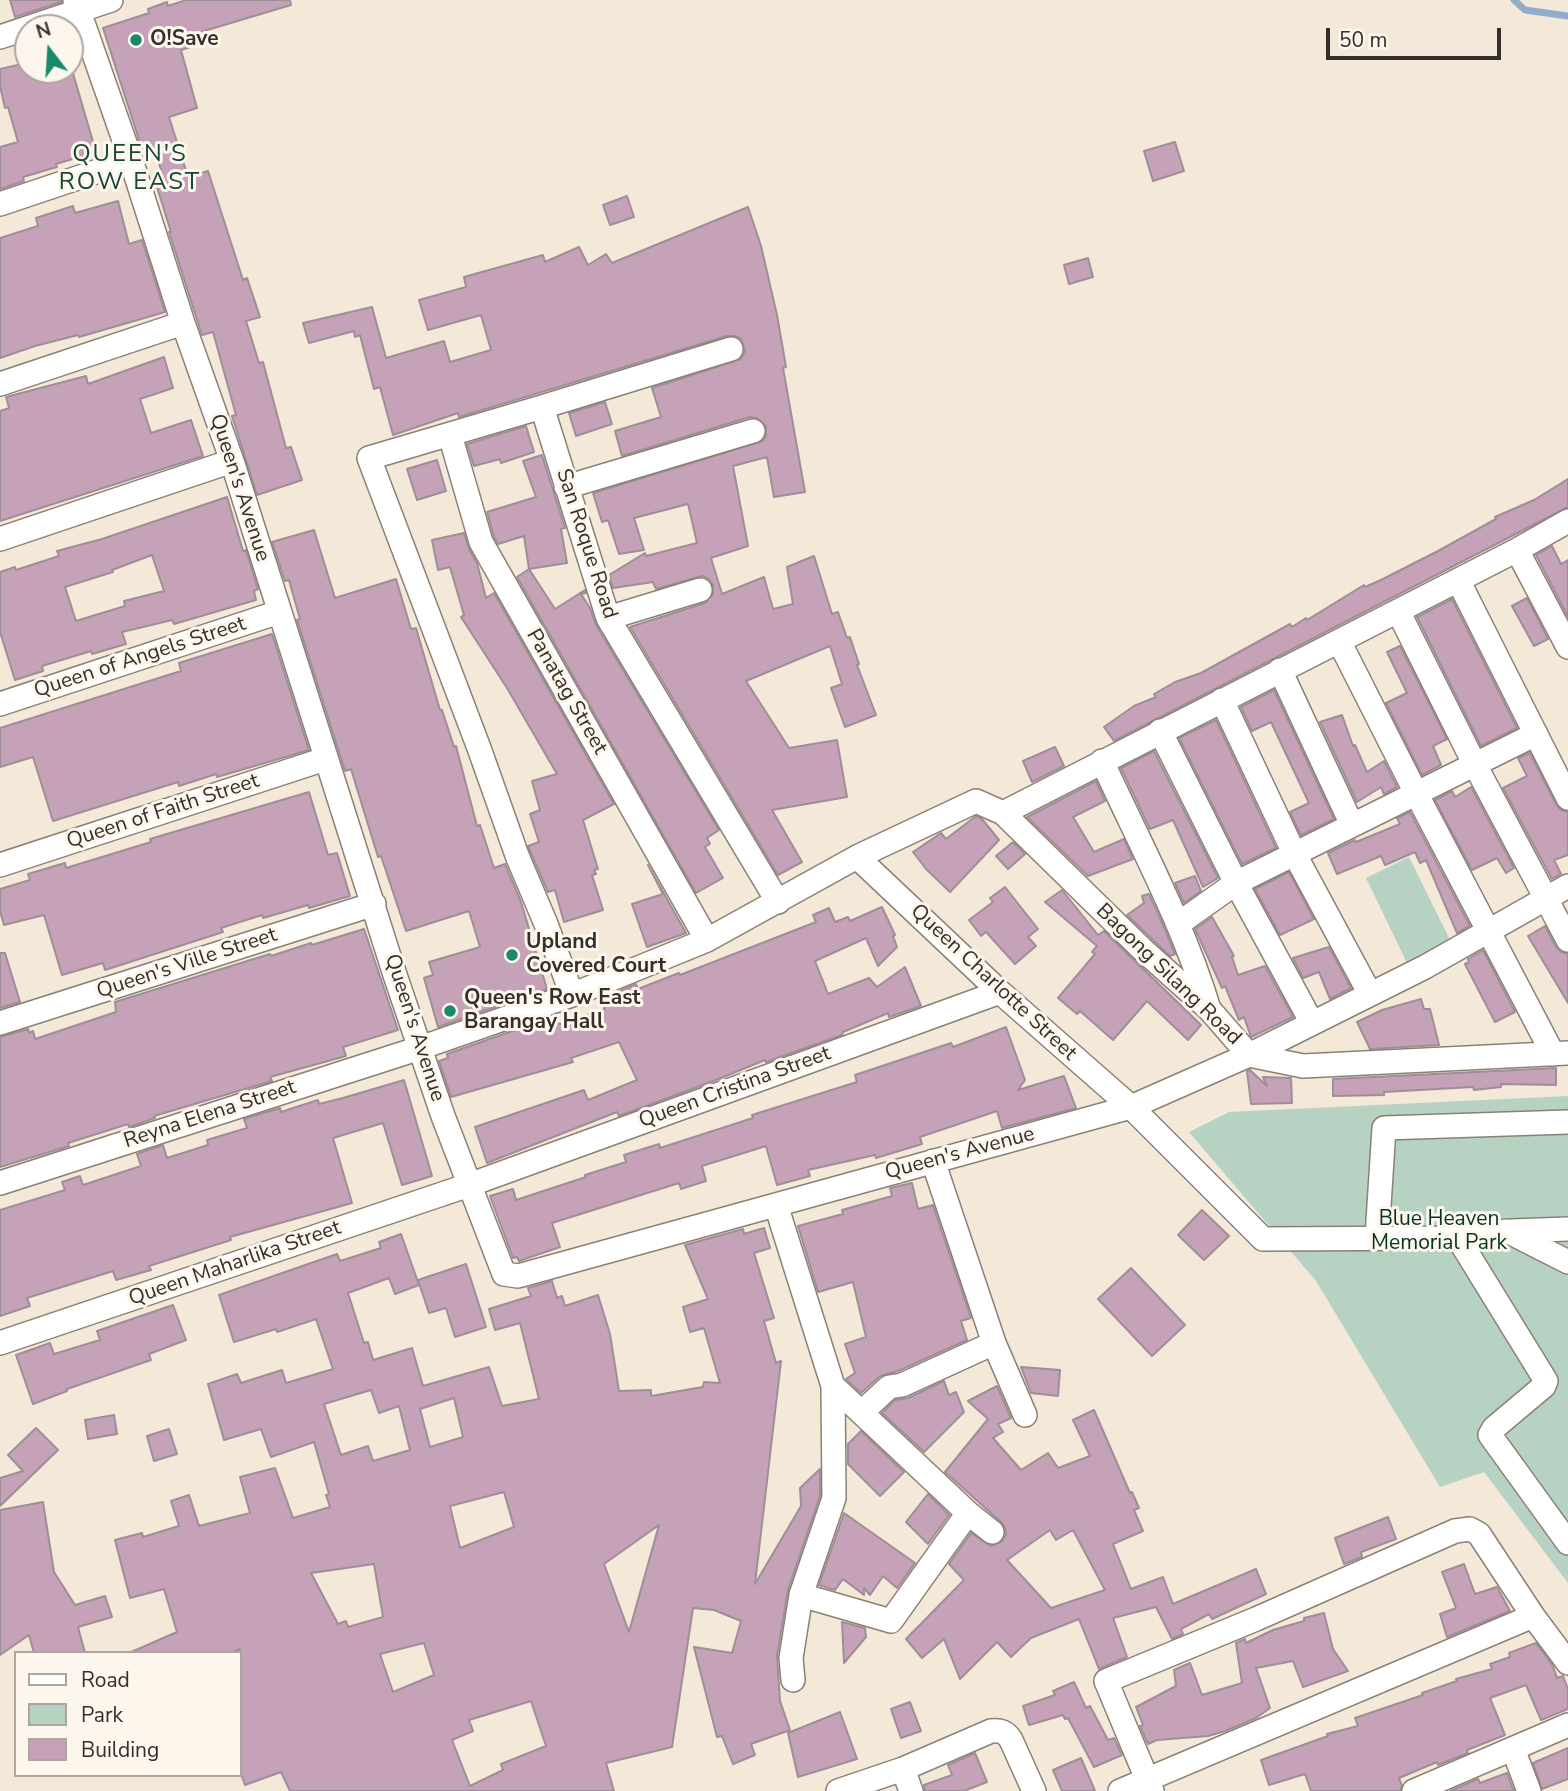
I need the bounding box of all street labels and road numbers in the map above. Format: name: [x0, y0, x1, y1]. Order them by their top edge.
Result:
street label: Queen's Avenue: [203, 411, 275, 565]
street label: San Roque Road: [550, 466, 622, 622]
street label: Queen of Angels Street: [31, 612, 249, 704]
street label: Panatag Street: [520, 625, 612, 759]
street label: Queen of Faith Street: [64, 769, 262, 855]
street label: Queen Charlotte Street: [905, 899, 1081, 1067]
street label: Bagong Silang Road: [1090, 899, 1246, 1051]
street label: Queen's Ville Street: [94, 923, 280, 1005]
street label: Queen's Avenue: [378, 951, 450, 1105]
street label: Queen Cristina Street: [636, 1042, 834, 1134]
street label: Reyna Elena Street: [121, 1075, 299, 1155]
street label: Queen's Avenue: [882, 1122, 1038, 1186]
street label: Queen Maharlika Street: [126, 1216, 344, 1312]

